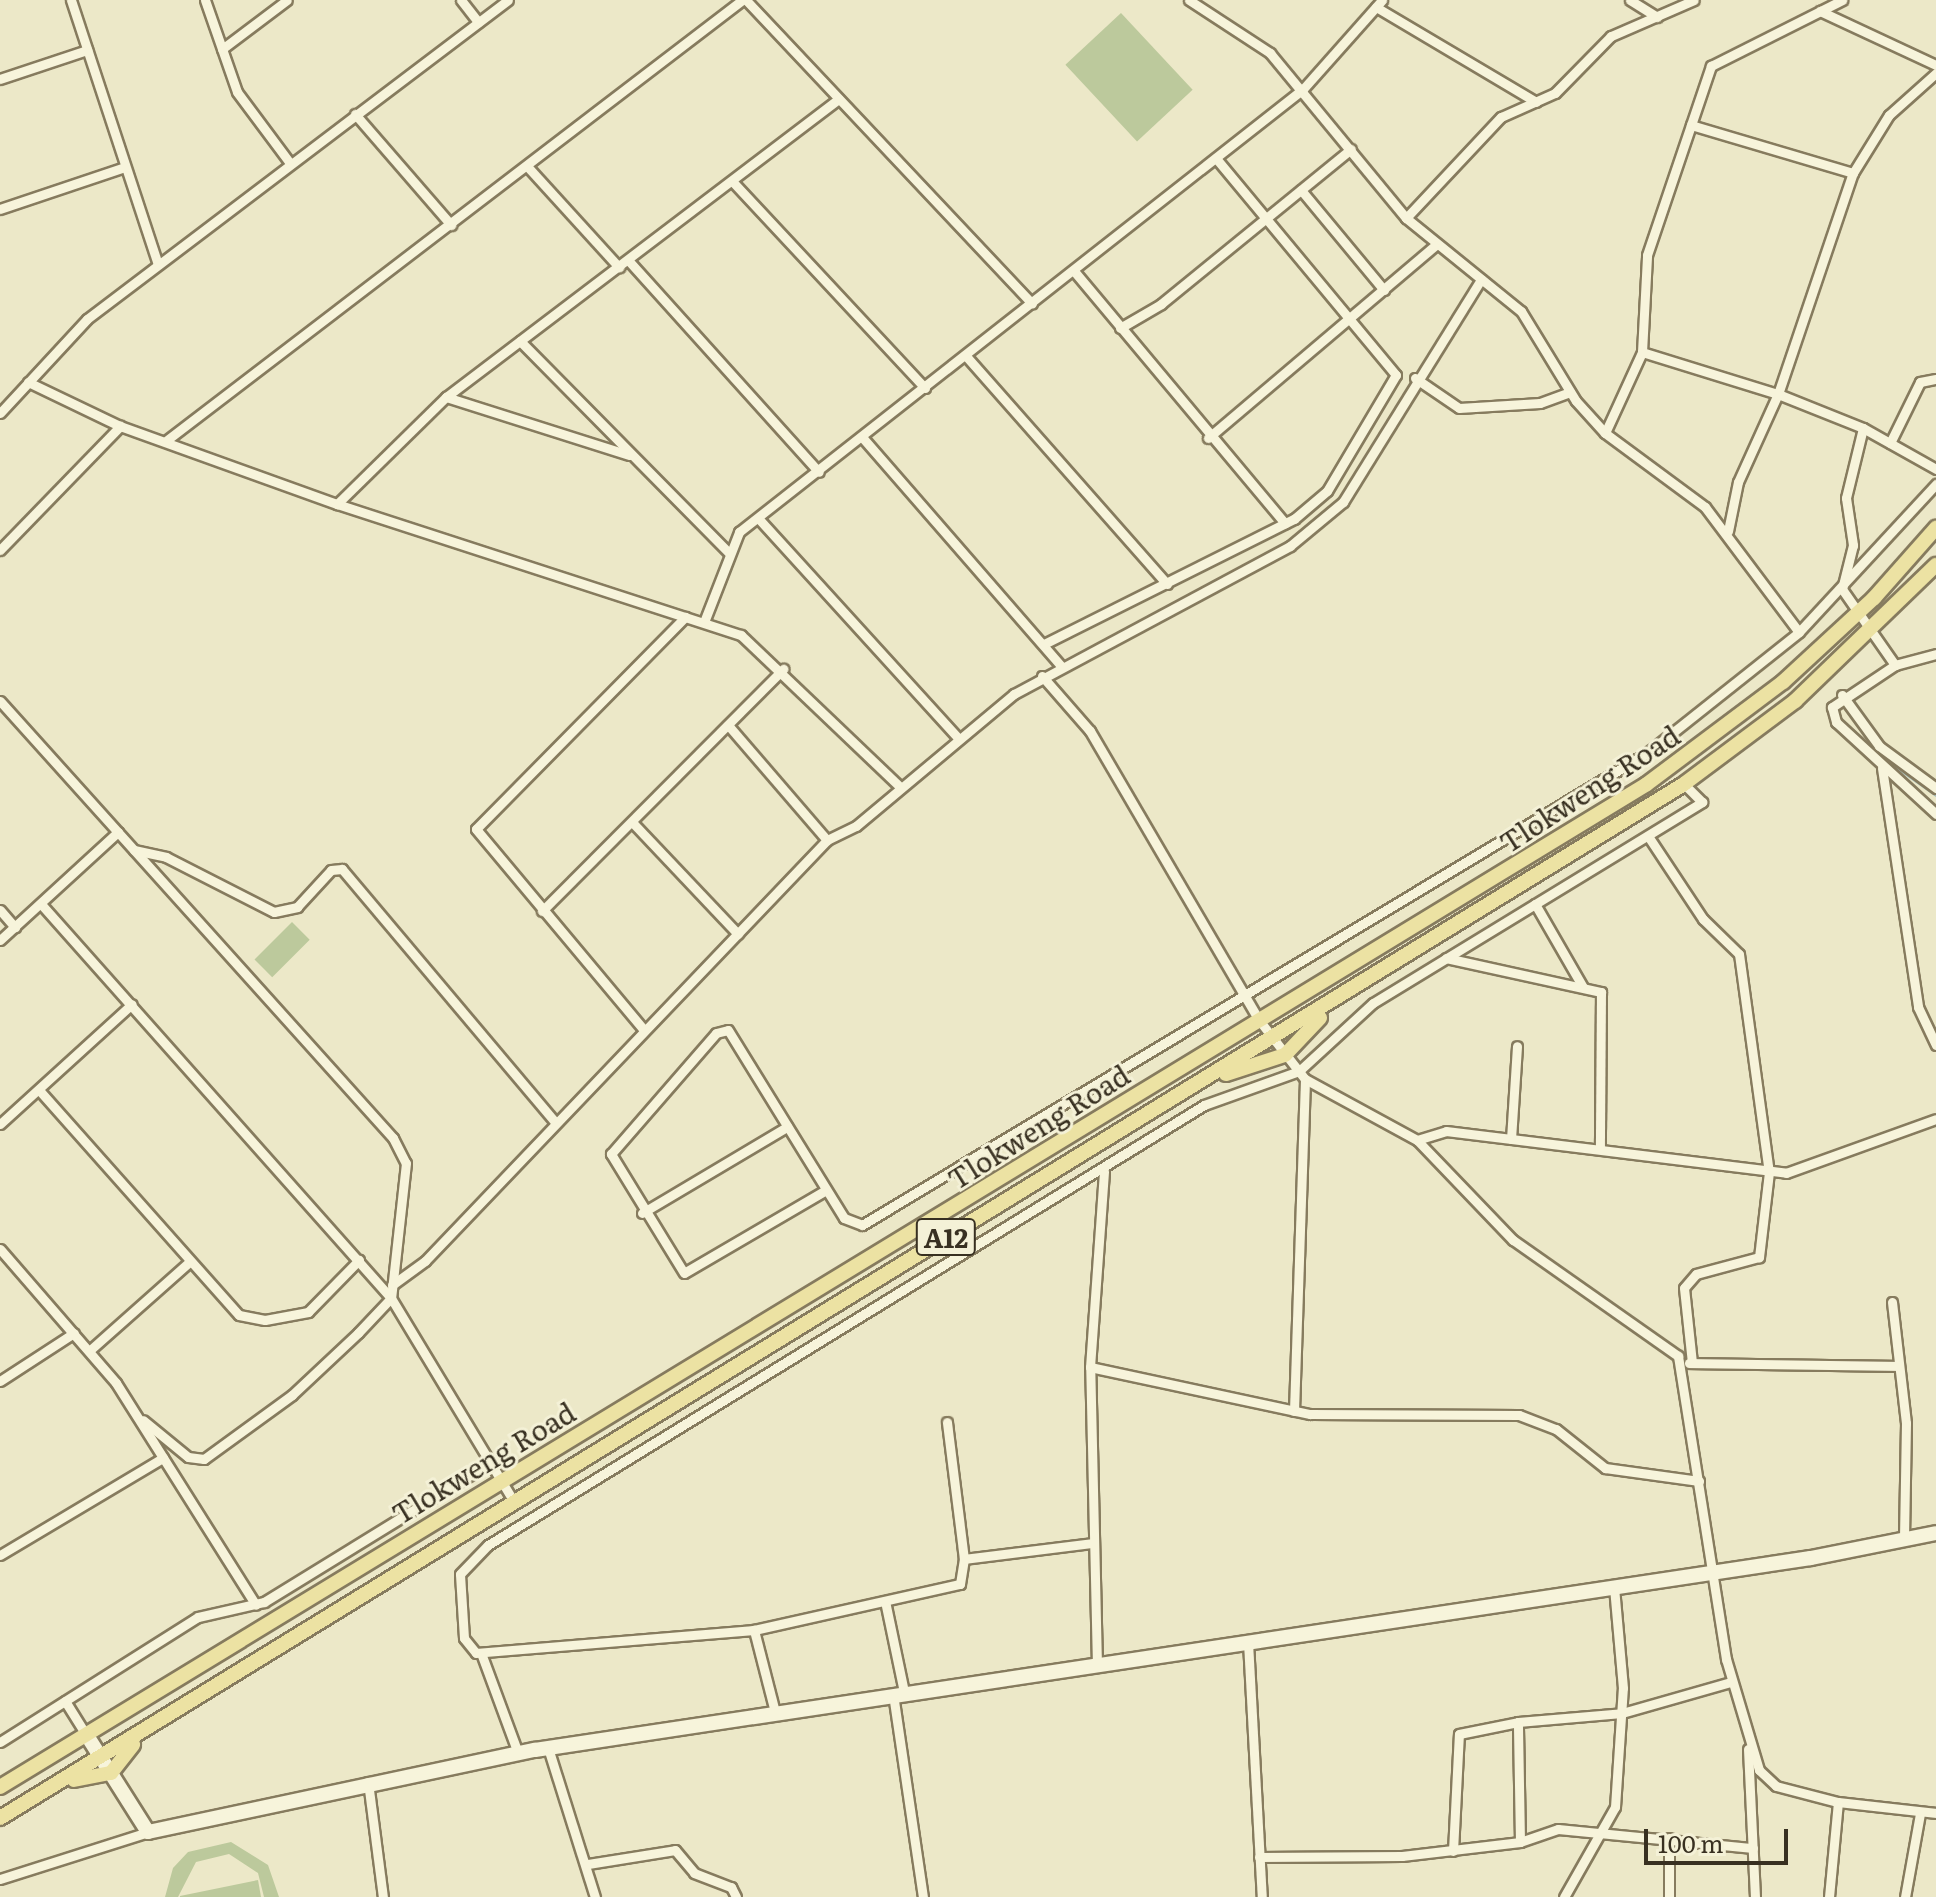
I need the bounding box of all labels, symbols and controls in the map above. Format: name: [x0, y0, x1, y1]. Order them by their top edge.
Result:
street label: Tlokweng Road: [1493, 717, 1685, 859]
street label: Tlokweng Road: [941, 1057, 1135, 1195]
road number: A12: [914, 1215, 978, 1259]
street label: Tlokweng Road: [385, 1394, 581, 1530]
scale bar: [1648, 1813, 1792, 1863]
text: 100 m: [1658, 1825, 1724, 1860]

